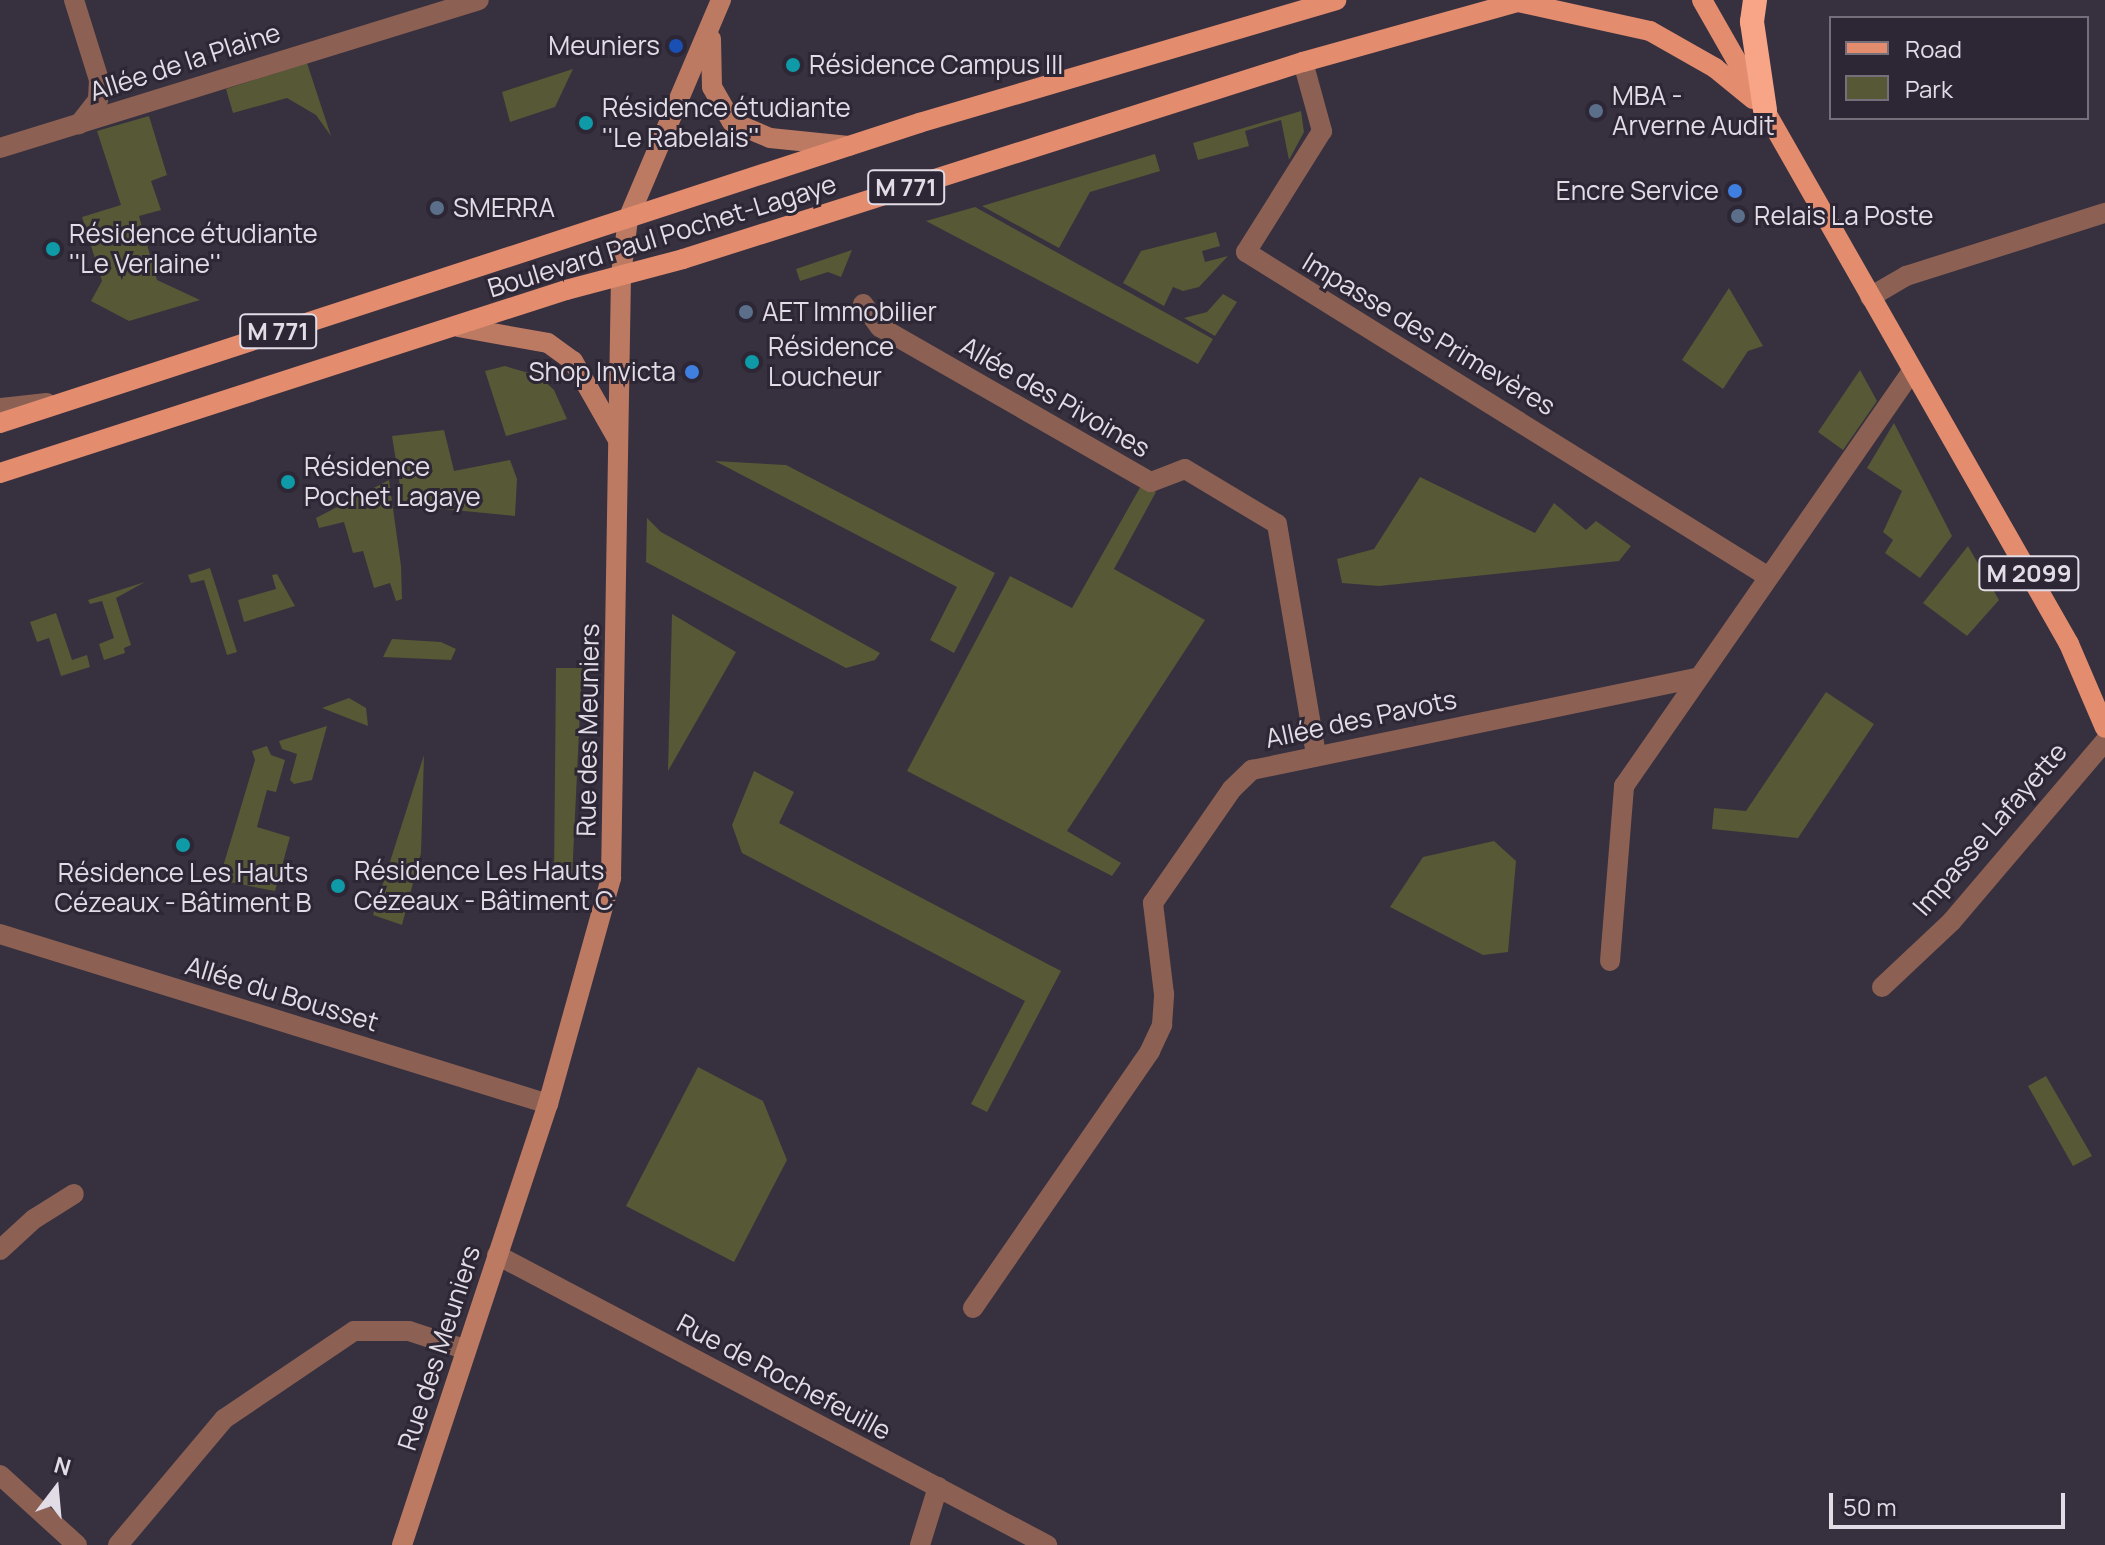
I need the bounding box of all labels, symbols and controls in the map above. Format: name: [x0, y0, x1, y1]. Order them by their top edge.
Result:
street label: Allée de la Plaine: [86, 16, 284, 108]
legend: [1829, 16, 2089, 120]
place label: Meuniers: [548, 30, 660, 62]
text: Road: [1905, 32, 1962, 65]
marker: Meuniers: [667, 37, 685, 55]
place label: Résidence Campus III: [809, 49, 1063, 81]
marker: Résidence Campus III: [784, 56, 802, 74]
text: Park: [1905, 72, 1953, 105]
place label: MBA - Arverne Audit: [1612, 80, 1775, 142]
place label: Résidence étudiante ''Le Rabelais'': [602, 92, 851, 154]
marker: MBA - Arverne Audit: [1587, 102, 1605, 120]
marker: Résidence étudiante ''Le Rabelais'': [577, 114, 595, 132]
road number: M 771: [866, 167, 946, 207]
street label: Boulevard Paul Pochet-Lagaye: [484, 168, 840, 304]
place label: Encre Service: [1556, 175, 1719, 207]
marker: Encre Service: [1726, 182, 1744, 200]
place label: SMERRA: [453, 192, 555, 224]
marker: SMERRA: [428, 199, 446, 217]
place label: Relais La Poste: [1754, 200, 1934, 232]
marker: Relais La Poste: [1729, 207, 1747, 225]
place label: Résidence étudiante ''Le Verlaine'': [69, 218, 318, 280]
marker: Résidence étudiante ''Le Verlaine'': [44, 240, 62, 258]
street label: Impasse des Primevères: [1297, 246, 1561, 422]
place label: AET Immobilier: [762, 296, 938, 328]
marker: AET Immobilier: [737, 303, 755, 321]
road number: M 771: [238, 311, 318, 351]
street label: Allée des Pivoines: [955, 330, 1155, 464]
place label: Résidence Loucheur: [768, 331, 894, 392]
marker: Résidence Loucheur: [743, 353, 761, 371]
place label: Shop Invicta: [529, 356, 676, 388]
marker: Shop Invicta: [683, 363, 701, 381]
place label: Résidence Pochet Lagaye: [304, 451, 481, 512]
marker: Résidence Pochet Lagaye: [279, 473, 297, 491]
road number: M 2099: [1977, 553, 2081, 593]
street label: Rue des Meuniers: [571, 623, 605, 837]
street label: Allée des Pavots: [1262, 683, 1460, 755]
street label: Impasse Lafayette: [1906, 736, 2074, 922]
marker: Résidence Les Hauts Cézeaux - Bâtiment B: [174, 836, 192, 854]
place label: Résidence Les Hauts Cézeaux - Bâtiment C: [354, 855, 614, 916]
place label: Résidence Les Hauts Cézeaux - Bâtiment B: [54, 857, 312, 918]
marker: Résidence Les Hauts Cézeaux - Bâtiment C: [329, 877, 347, 895]
street label: Allée du Bousset: [182, 950, 382, 1038]
street label: Rue des Meuniers: [391, 1242, 487, 1454]
street label: Rue de Rochefeuille: [672, 1307, 896, 1447]
north arrow: [16, 1449, 96, 1529]
text: N: [51, 1449, 74, 1483]
scale bar: [1833, 1477, 2069, 1527]
text: 50 m: [1843, 1490, 1897, 1523]

